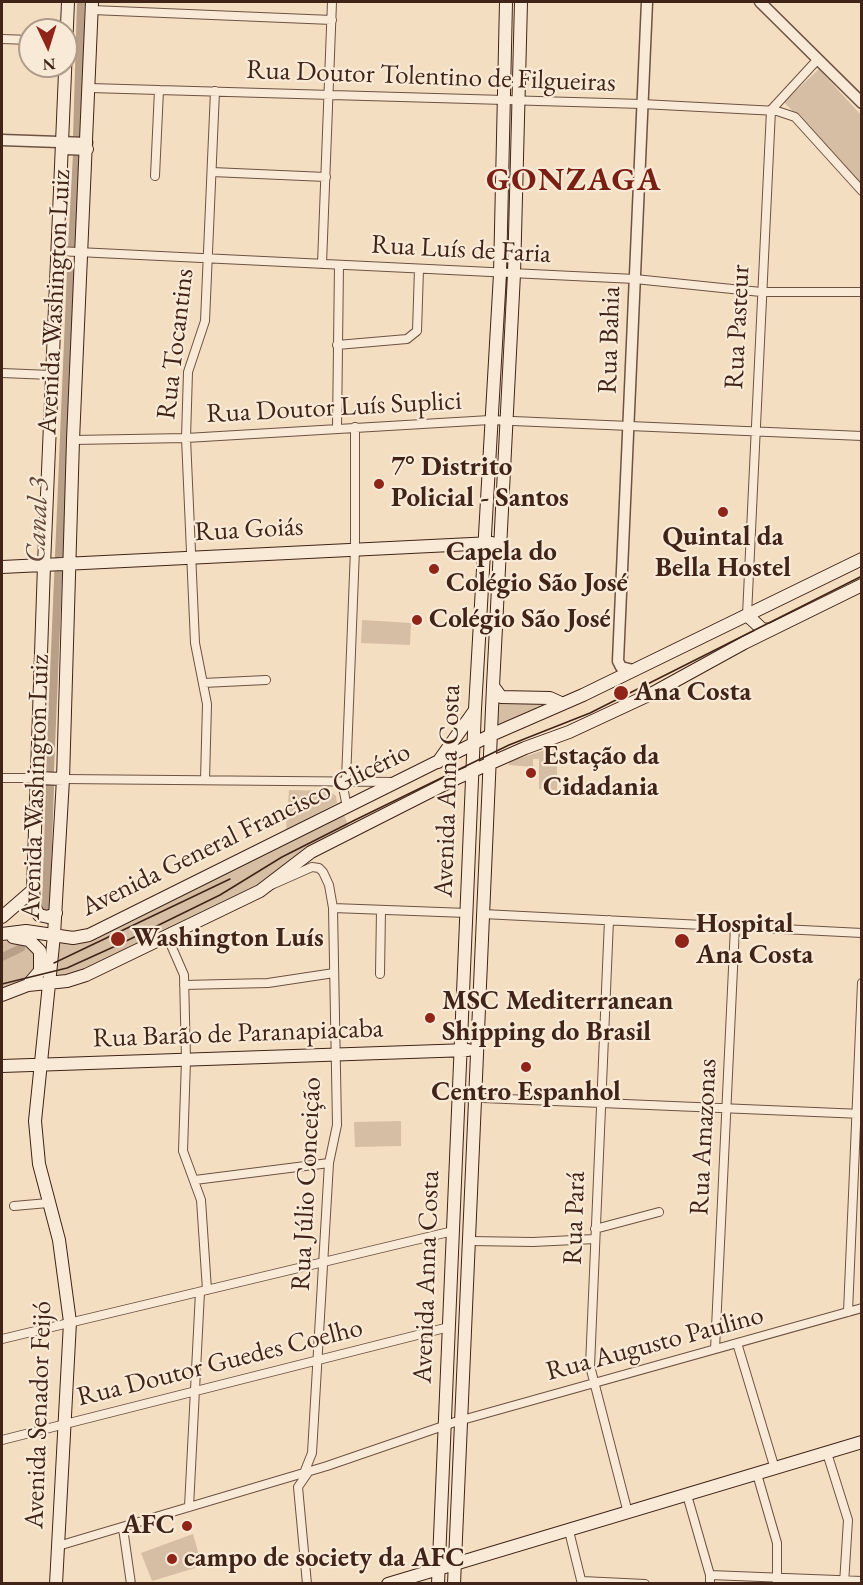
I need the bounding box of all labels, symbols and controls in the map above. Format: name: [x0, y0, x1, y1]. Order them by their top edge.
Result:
north arrow: [18, 18, 78, 78]
text: N: [42, 54, 56, 75]
street label: Rua Doutor Tolentino de Filgueiras: [246, 54, 616, 100]
district label: GONZAGA: [486, 161, 662, 201]
street label: Avenida Washington Luiz: [32, 169, 78, 435]
street label: Rua Luís de Faria: [370, 229, 552, 271]
street label: Rua Pasteur: [719, 264, 757, 390]
street label: Rua Tocantins: [151, 267, 201, 421]
street label: Rua Bahia: [592, 286, 628, 394]
street label: Rua Doutor Luís Suplici: [205, 385, 463, 431]
place label: 7° Distrito Policial - Santos: [391, 452, 569, 515]
water label: Canal 3: [20, 477, 56, 563]
marker: 7° Distrito Policial - Santos: [372, 477, 386, 491]
marker: Quintal da Bella Hostel: [716, 505, 730, 519]
street label: Rua Goiás: [194, 511, 304, 549]
place label: Quintal da Bella Hostel: [655, 522, 791, 585]
place label: Capela do Colégio São José: [446, 537, 628, 600]
marker: Capela do Colégio São José: [427, 562, 441, 576]
place label: Colégio São José: [429, 604, 611, 636]
marker: Colégio São José: [410, 613, 424, 627]
street label: Avenida Washington Luiz: [15, 654, 57, 920]
place label: Ana Costa: [634, 677, 751, 709]
street label: Avenida Anna Costa: [428, 684, 468, 898]
marker: Ana Costa: [612, 684, 630, 702]
street label: Avenida General Francisco Glicério: [76, 736, 416, 924]
place label: Estação da Cidadania: [543, 741, 659, 804]
marker: Estação da Cidadania: [524, 766, 538, 780]
place label: Hospital Ana Costa: [696, 909, 813, 972]
place label: Washington Luís: [132, 923, 324, 955]
marker: Washington Luís: [109, 930, 127, 948]
marker: Hospital Ana Costa: [673, 932, 691, 950]
place label: MSC Mediterranean Shipping do Brasil: [442, 986, 673, 1049]
marker: MSC Mediterranean Shipping do Brasil: [423, 1011, 437, 1025]
street label: Rua Barão de Paranapiacaba: [92, 1013, 384, 1055]
street label: Rua Amazonas: [684, 1058, 724, 1216]
marker: Centro Espanhol: [519, 1060, 533, 1074]
street label: Rua Júlio Conceição: [285, 1076, 329, 1292]
place label: Centro Espanhol: [431, 1077, 621, 1109]
street label: Avenida Anna Costa: [407, 1170, 447, 1384]
street label: Rua Pará: [557, 1171, 593, 1265]
street label: Rua Augusto Paulino: [543, 1299, 767, 1389]
street label: Avenida Senador Feijó: [19, 1300, 59, 1530]
street label: Rua Doutor Guedes Coelho: [74, 1312, 366, 1414]
place label: AFC: [122, 1510, 175, 1542]
marker: AFC: [180, 1519, 194, 1533]
place label: campo de society da AFC: [184, 1543, 465, 1575]
marker: campo de society da AFC: [165, 1552, 179, 1566]

